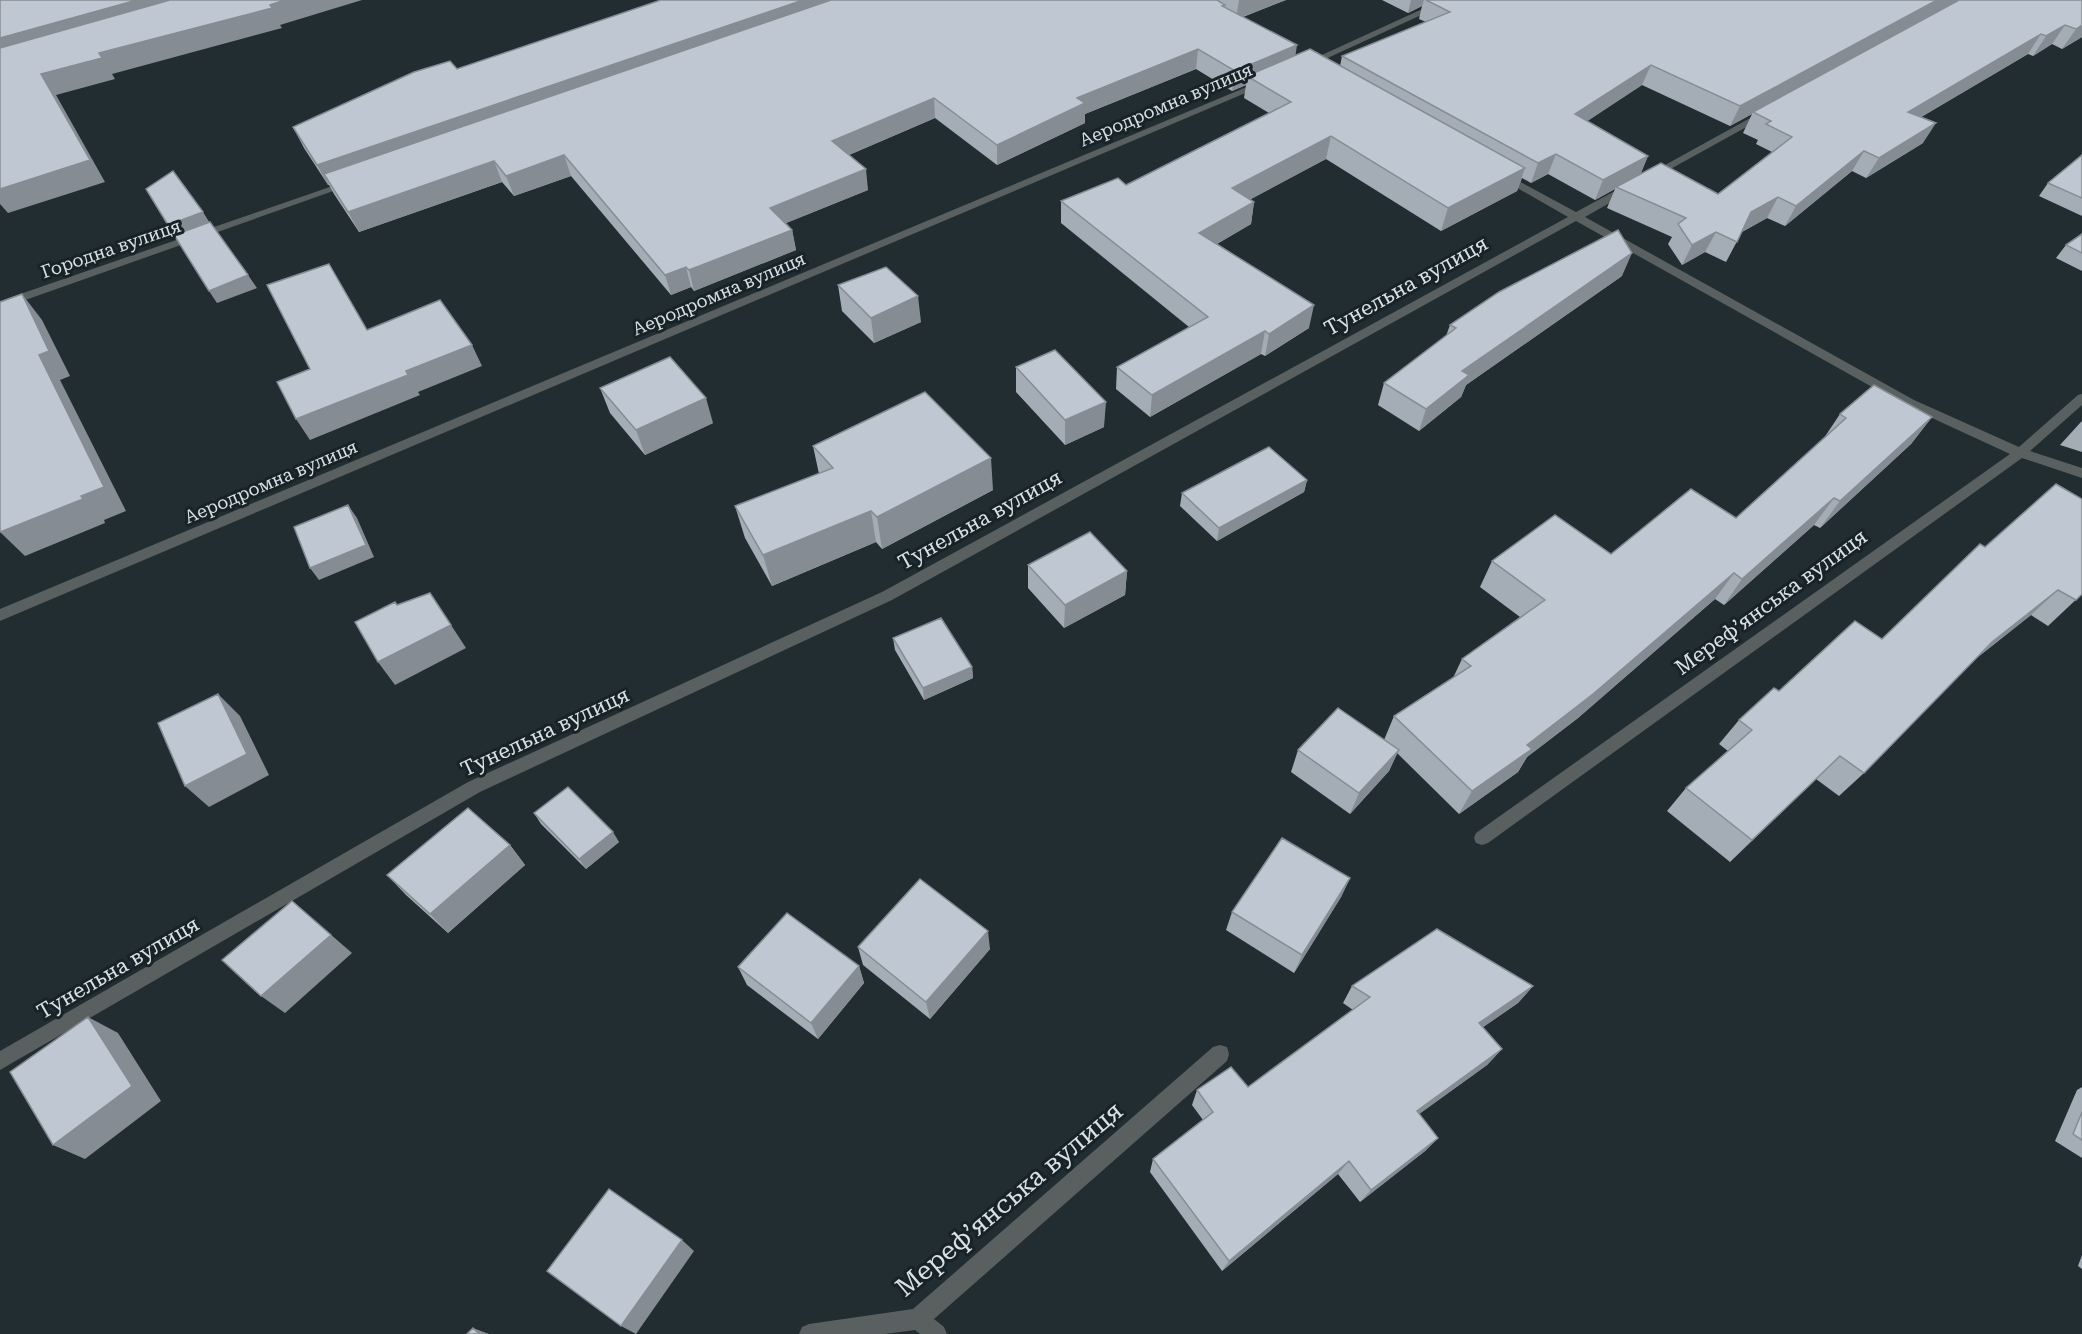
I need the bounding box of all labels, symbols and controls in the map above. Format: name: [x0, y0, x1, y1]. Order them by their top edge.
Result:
street label: Аеродромна вулиця: [1076, 59, 1255, 150]
street label: Городна вулиця: [38, 215, 183, 282]
street label: Тунельна вулиця: [1320, 231, 1492, 341]
street label: Аеродромна вулиця: [629, 248, 808, 339]
street label: Аеродромна вулиця: [181, 436, 360, 527]
street label: Тунельна вулиця: [894, 465, 1066, 575]
street label: Мерефʼянська вулиця: [1670, 524, 1872, 680]
street label: Тунельна вулиця: [457, 682, 633, 782]
street label: Тунельна вулиця: [33, 912, 203, 1024]
street label: Мерефʼянська вулиця: [890, 1095, 1128, 1303]

